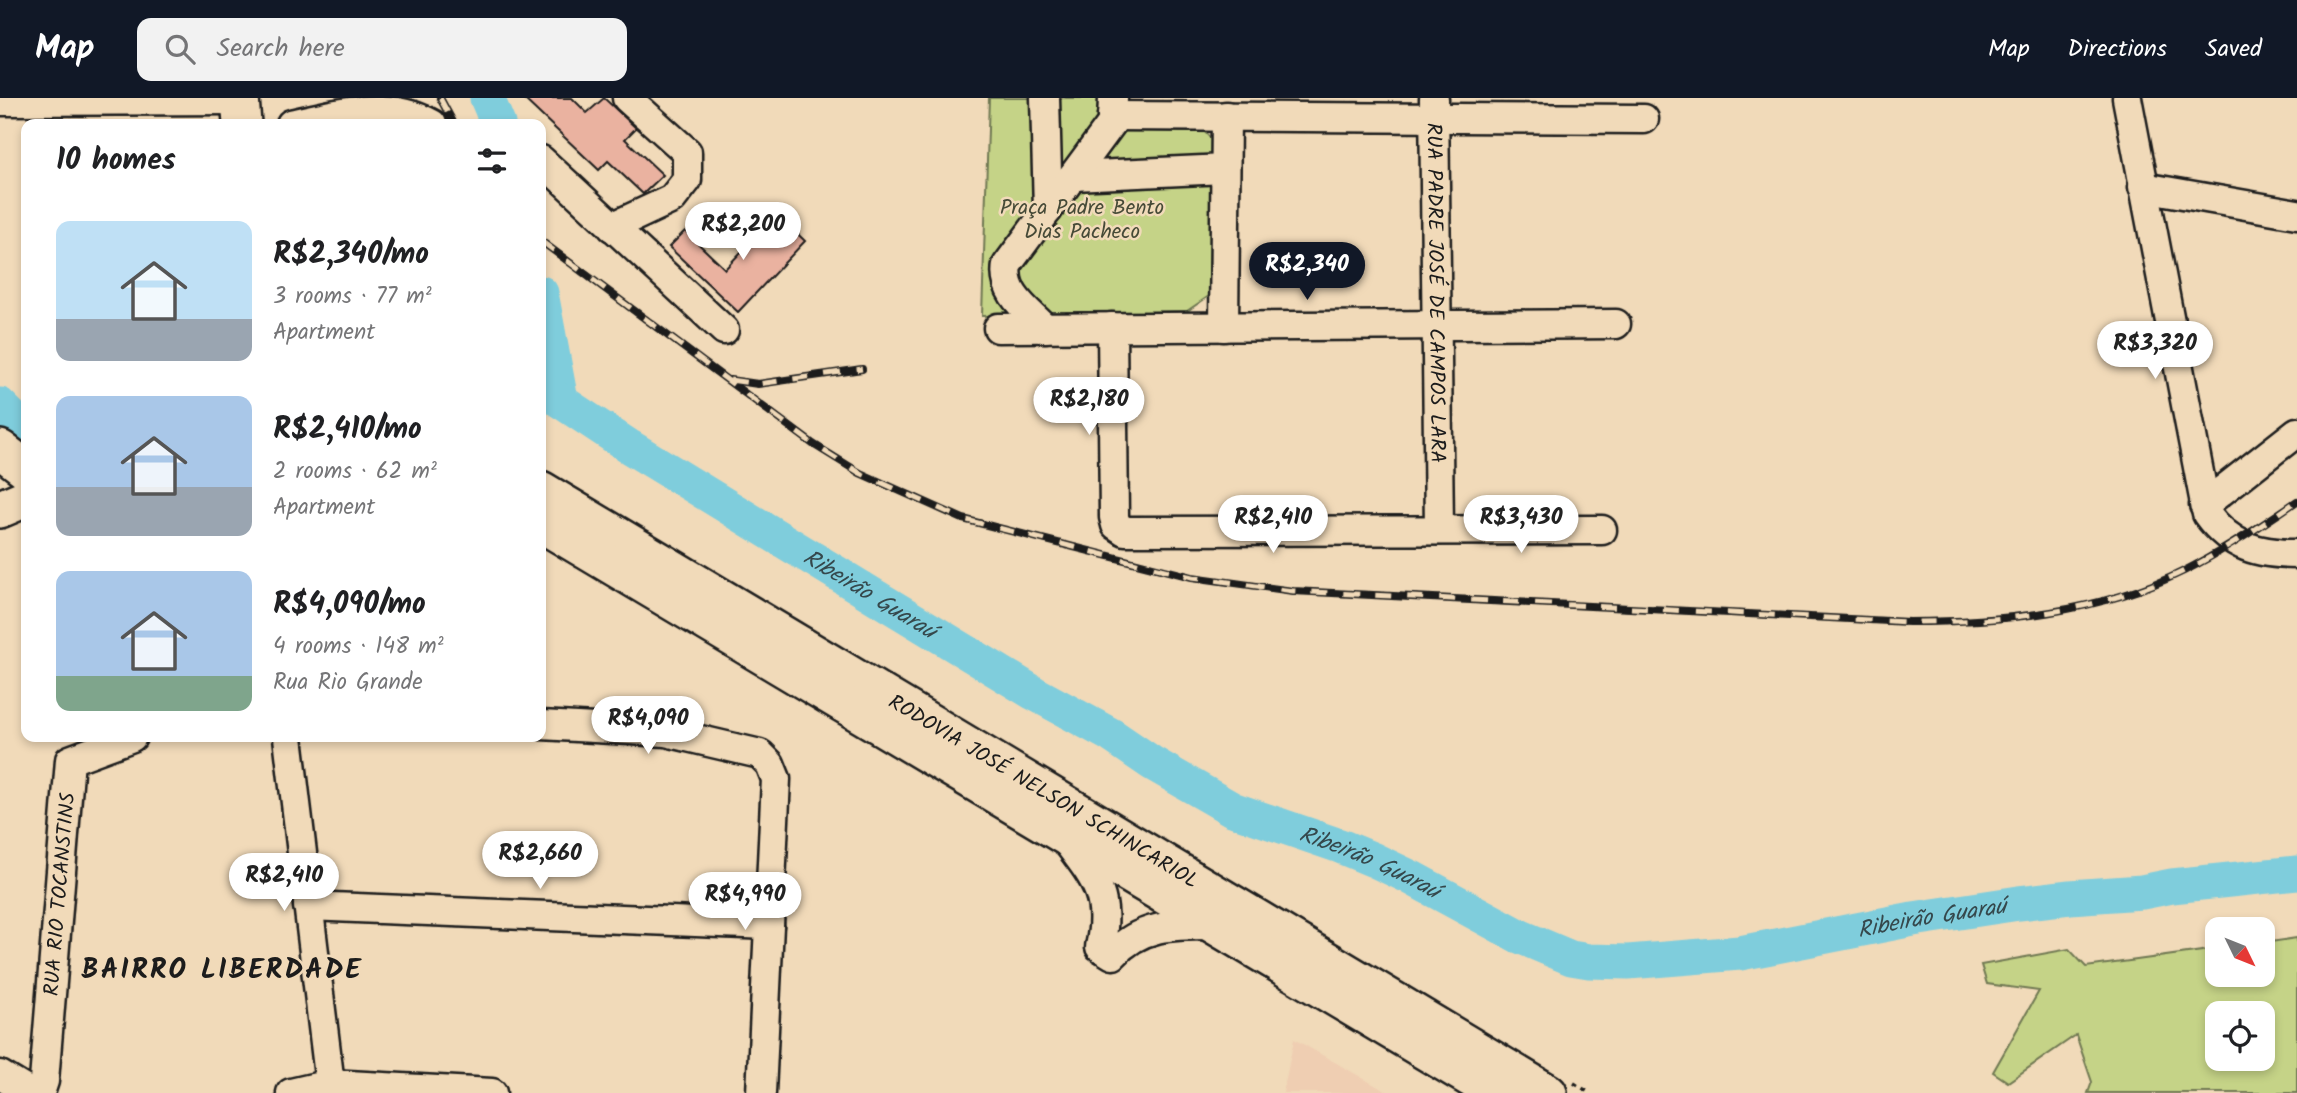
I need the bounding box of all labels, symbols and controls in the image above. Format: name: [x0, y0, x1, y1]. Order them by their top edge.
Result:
search box: [137, 18, 627, 81]
text: Map: [35, 23, 95, 76]
text: Search here: [217, 28, 345, 70]
icon: search: [161, 30, 199, 68]
text: Map: [1988, 30, 2030, 69]
text: Directions: [2068, 30, 2167, 69]
text: Saved: [2205, 30, 2262, 69]
street label: RUA PADRE JOSÉ DE CAMPOS LARA: [1416, 122, 1453, 464]
text: 10 homes: [56, 137, 176, 185]
icon: filters: [473, 142, 511, 180]
park label: Praça Padre Bento Dias Pacheco: [1000, 192, 1164, 249]
pin: R$2,200: [678, 202, 808, 262]
text: R$2,200: [701, 207, 785, 243]
text: R$2,340/mo: [273, 231, 429, 279]
pin: R$2,340: [1242, 242, 1372, 302]
text: R$2,340: [1265, 247, 1349, 283]
icon: home: [112, 249, 196, 333]
text: 3 rooms · 77 m²: [273, 279, 432, 315]
text: Apartment: [273, 315, 375, 351]
pin: R$3,320: [2090, 322, 2220, 381]
text: R$3,320: [2113, 326, 2197, 362]
pin: R$2,180: [1024, 378, 1154, 437]
text: R$2,180: [1049, 382, 1129, 418]
text: R$2,410/mo: [273, 406, 422, 454]
icon: home: [112, 424, 196, 508]
text: 2 rooms · 62 m²: [273, 454, 437, 490]
text: Apartment: [273, 490, 375, 526]
pin: R$2,410: [1208, 496, 1338, 555]
pin: R$3,430: [1456, 496, 1586, 555]
text: R$2,410: [1234, 500, 1312, 536]
text: R$3,430: [1480, 500, 1562, 536]
water label: Ribeirão Guaraú: [795, 541, 947, 652]
text: R$4,090/mo: [273, 581, 426, 629]
icon: home: [112, 599, 196, 683]
text: 4 rooms · 148 m²: [273, 629, 444, 665]
text: Rua Rio Grande: [273, 665, 423, 701]
street label: RODOVIA JOSÉ NELSON SCHINCARIOL: [881, 687, 1205, 898]
pin: R$4,090: [583, 696, 713, 756]
text: R$4,090: [607, 701, 689, 737]
street label: RUA RIO TOCANSTINS: [36, 791, 85, 997]
water label: Ribeirão Guaraú: [1294, 817, 1450, 912]
pin: R$2,660: [475, 832, 605, 891]
text: R$2,660: [498, 836, 582, 872]
pin: R$2,410: [219, 854, 349, 913]
text: R$2,410: [245, 858, 323, 894]
pin: R$4,990: [680, 872, 810, 932]
text: R$4,990: [704, 877, 786, 913]
water label: Ribeirão Guaraú: [1854, 888, 2014, 950]
north arrow: [2205, 917, 2275, 987]
map controls: [2205, 917, 2275, 1071]
district label: BAIRRO LIBERDADE: [81, 948, 363, 993]
button: locate: [2205, 1001, 2275, 1071]

